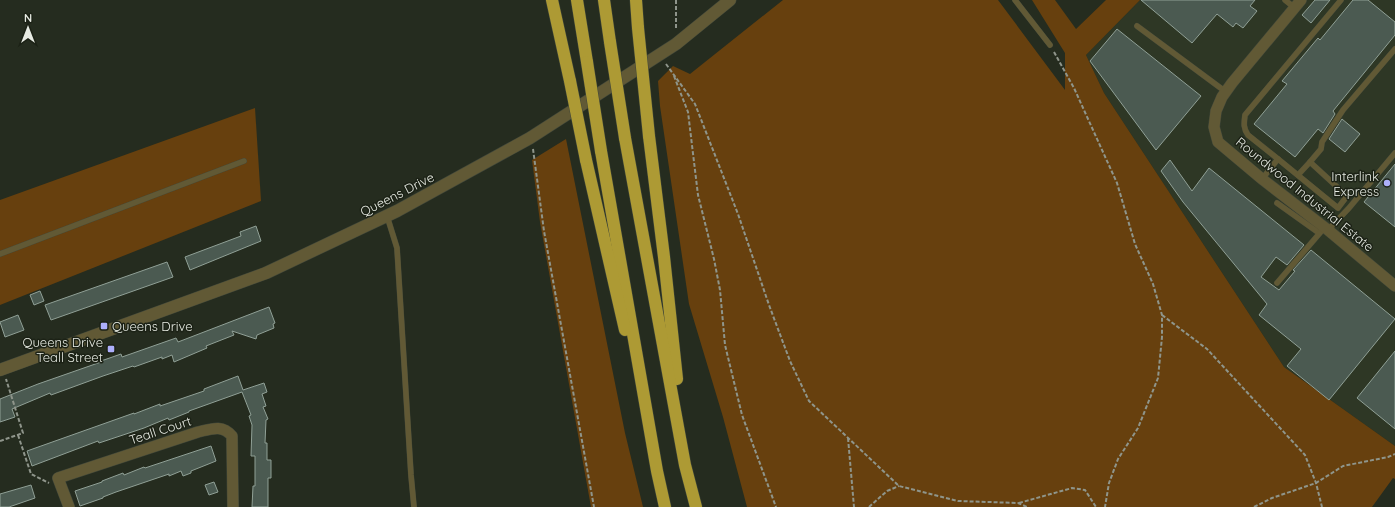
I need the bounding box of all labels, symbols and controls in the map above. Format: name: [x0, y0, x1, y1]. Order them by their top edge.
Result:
north arrow: [8, 8, 48, 48]
text: N: [24, 11, 32, 25]
street label: Roundwood Industrial Estate: [1233, 133, 1377, 255]
place label: Interlink Express: [1331, 168, 1379, 199]
street label: Queens Drive: [357, 169, 437, 219]
marker: Interlink Express: [1382, 178, 1392, 188]
place label: Queens Drive: [112, 318, 193, 334]
marker: Queens Drive: [99, 321, 109, 331]
place label: Queens Drive Teall Street: [22, 334, 103, 365]
marker: Queens Drive Teall Street: [106, 344, 116, 354]
street label: Teall Court: [127, 412, 193, 448]

